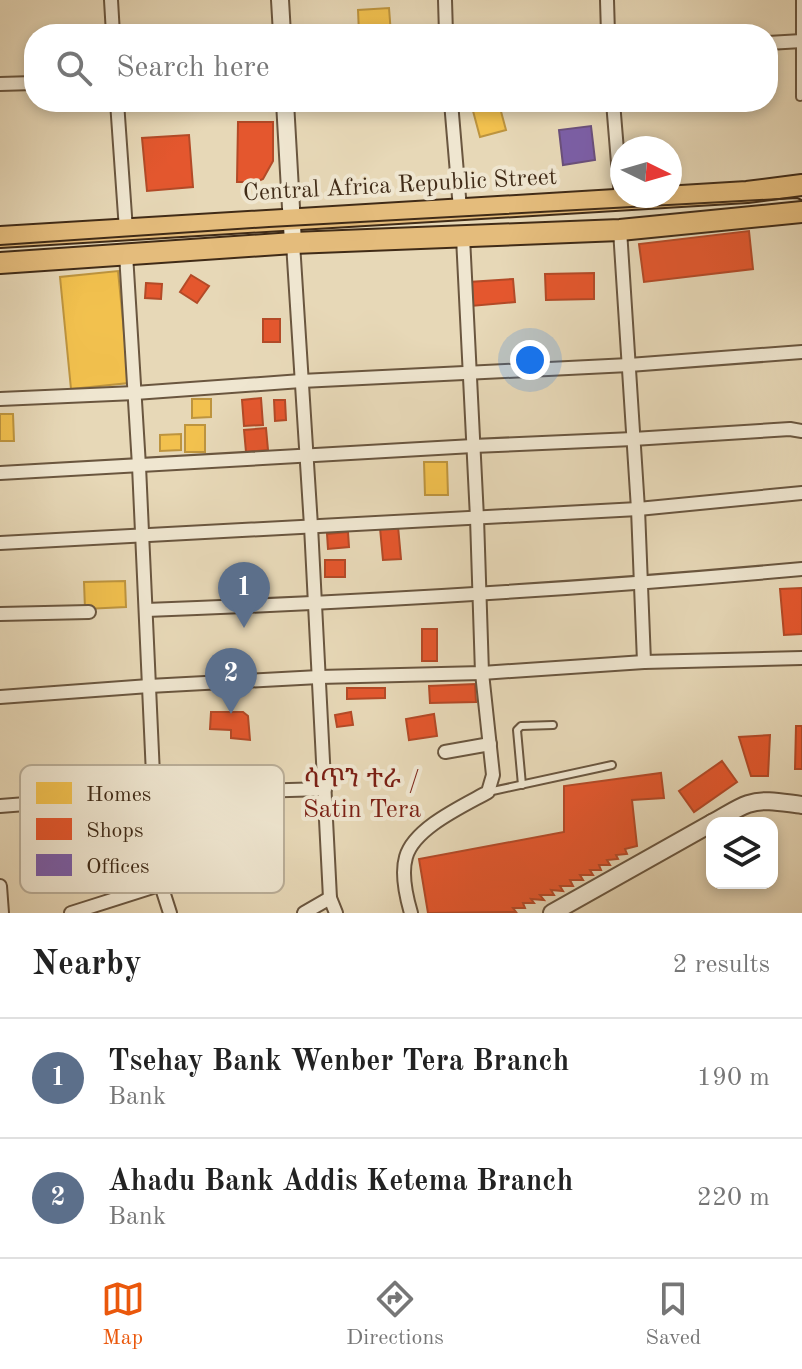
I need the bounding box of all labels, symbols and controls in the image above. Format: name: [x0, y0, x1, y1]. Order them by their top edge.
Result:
search box: [24, 24, 778, 112]
icon: search: [52, 46, 96, 90]
text: Search here: [116, 53, 270, 83]
north arrow: [610, 136, 682, 208]
street label: Central Africa Republic Street: [242, 166, 558, 206]
your location: [510, 340, 550, 380]
pin: 1: [218, 562, 270, 628]
pin: 2: [205, 648, 257, 714]
legend: [20, 765, 284, 893]
district label: ሳጥን ተራ / Satin Tera: [303, 767, 421, 823]
text: Homes: [86, 784, 151, 806]
map controls: [706, 817, 778, 889]
button: layers: [706, 817, 778, 889]
text: Shops: [86, 820, 143, 842]
text: Offices: [86, 856, 150, 878]
text: Nearby: [32, 948, 142, 982]
text: 2 results: [672, 952, 770, 978]
text: Tsehay Bank Wenber Tera Branch: [108, 1047, 569, 1077]
text: 1: [50, 1065, 66, 1091]
text: 190 m: [697, 1065, 770, 1091]
text: Bank: [108, 1084, 166, 1110]
text: Ahadu Bank Addis Ketema Branch: [108, 1167, 573, 1197]
text: 2: [50, 1185, 66, 1211]
text: 220 m: [697, 1185, 770, 1211]
text: Bank: [108, 1204, 166, 1230]
tab: Map: [101, 1277, 145, 1352]
tab: Directions: [346, 1277, 444, 1352]
tab: Saved: [645, 1277, 701, 1352]

